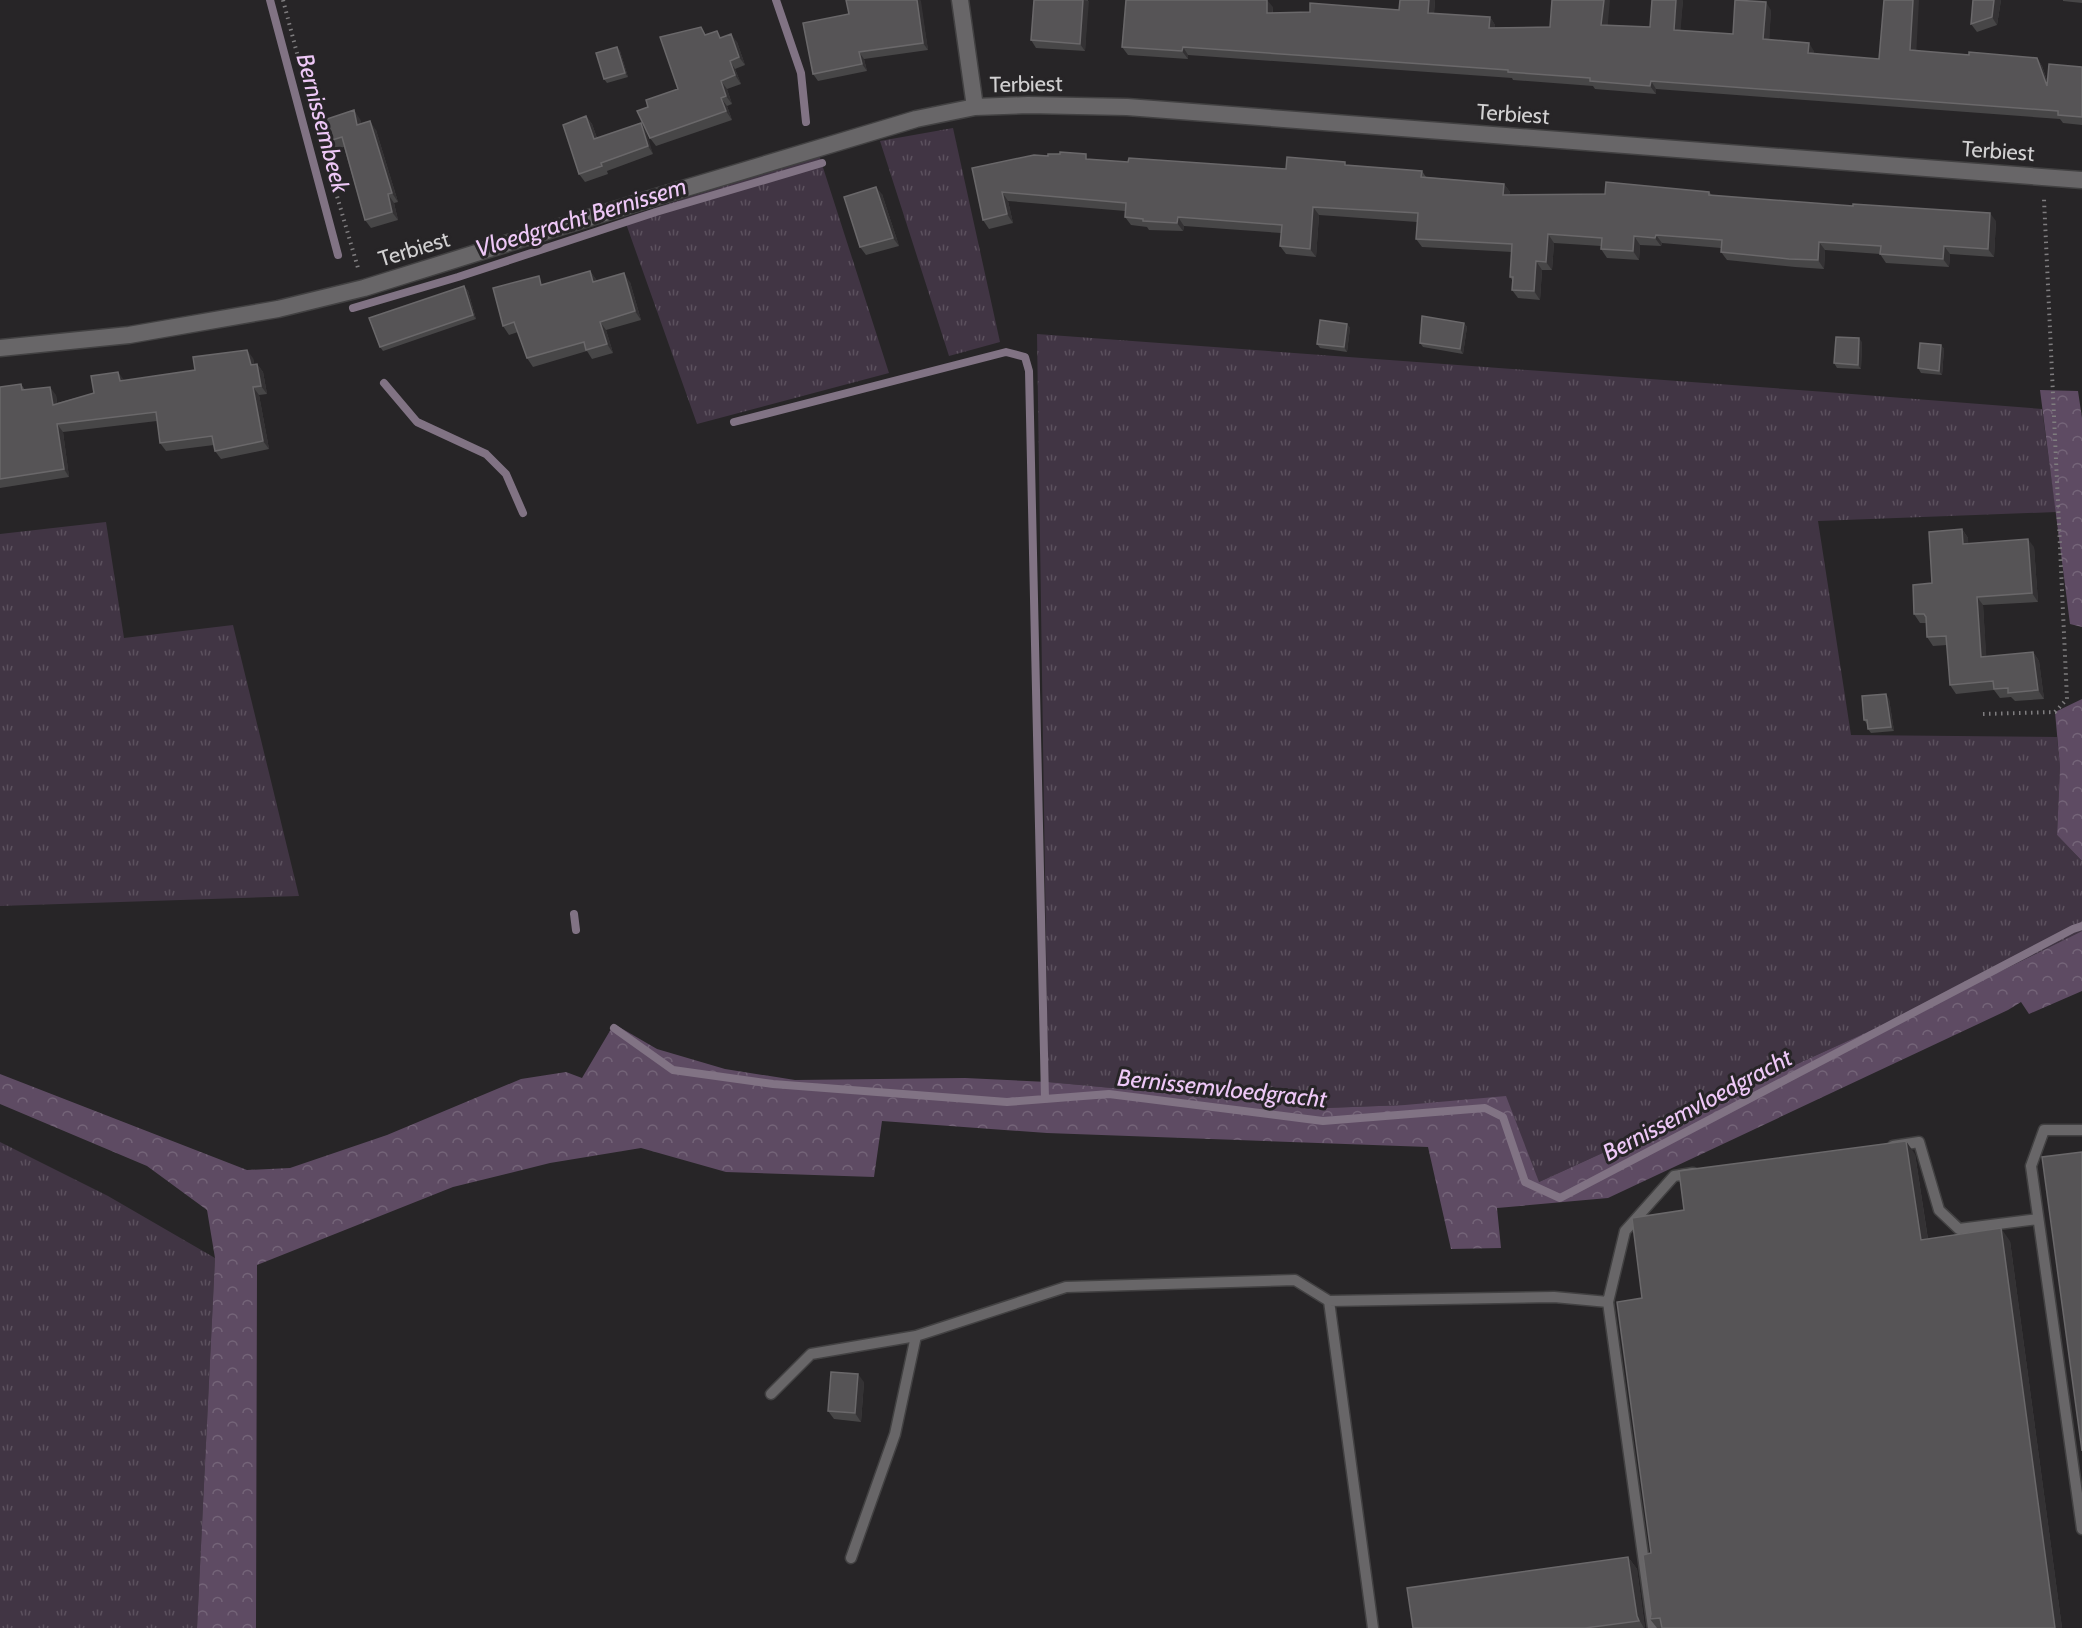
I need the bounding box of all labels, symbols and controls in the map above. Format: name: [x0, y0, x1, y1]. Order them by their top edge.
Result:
water label: Bernissembeek: [290, 50, 356, 197]
street label: Terbiest: [989, 70, 1063, 98]
street label: Terbiest: [1476, 98, 1551, 130]
street label: Terbiest: [1961, 135, 2036, 167]
water label: Vloedgracht Bernissem: [472, 171, 690, 263]
street label: Terbiest: [375, 225, 453, 273]
water label: Bernissemvloedgracht: [1597, 1042, 1797, 1167]
water label: Bernissemvloedgracht: [1116, 1063, 1329, 1113]

